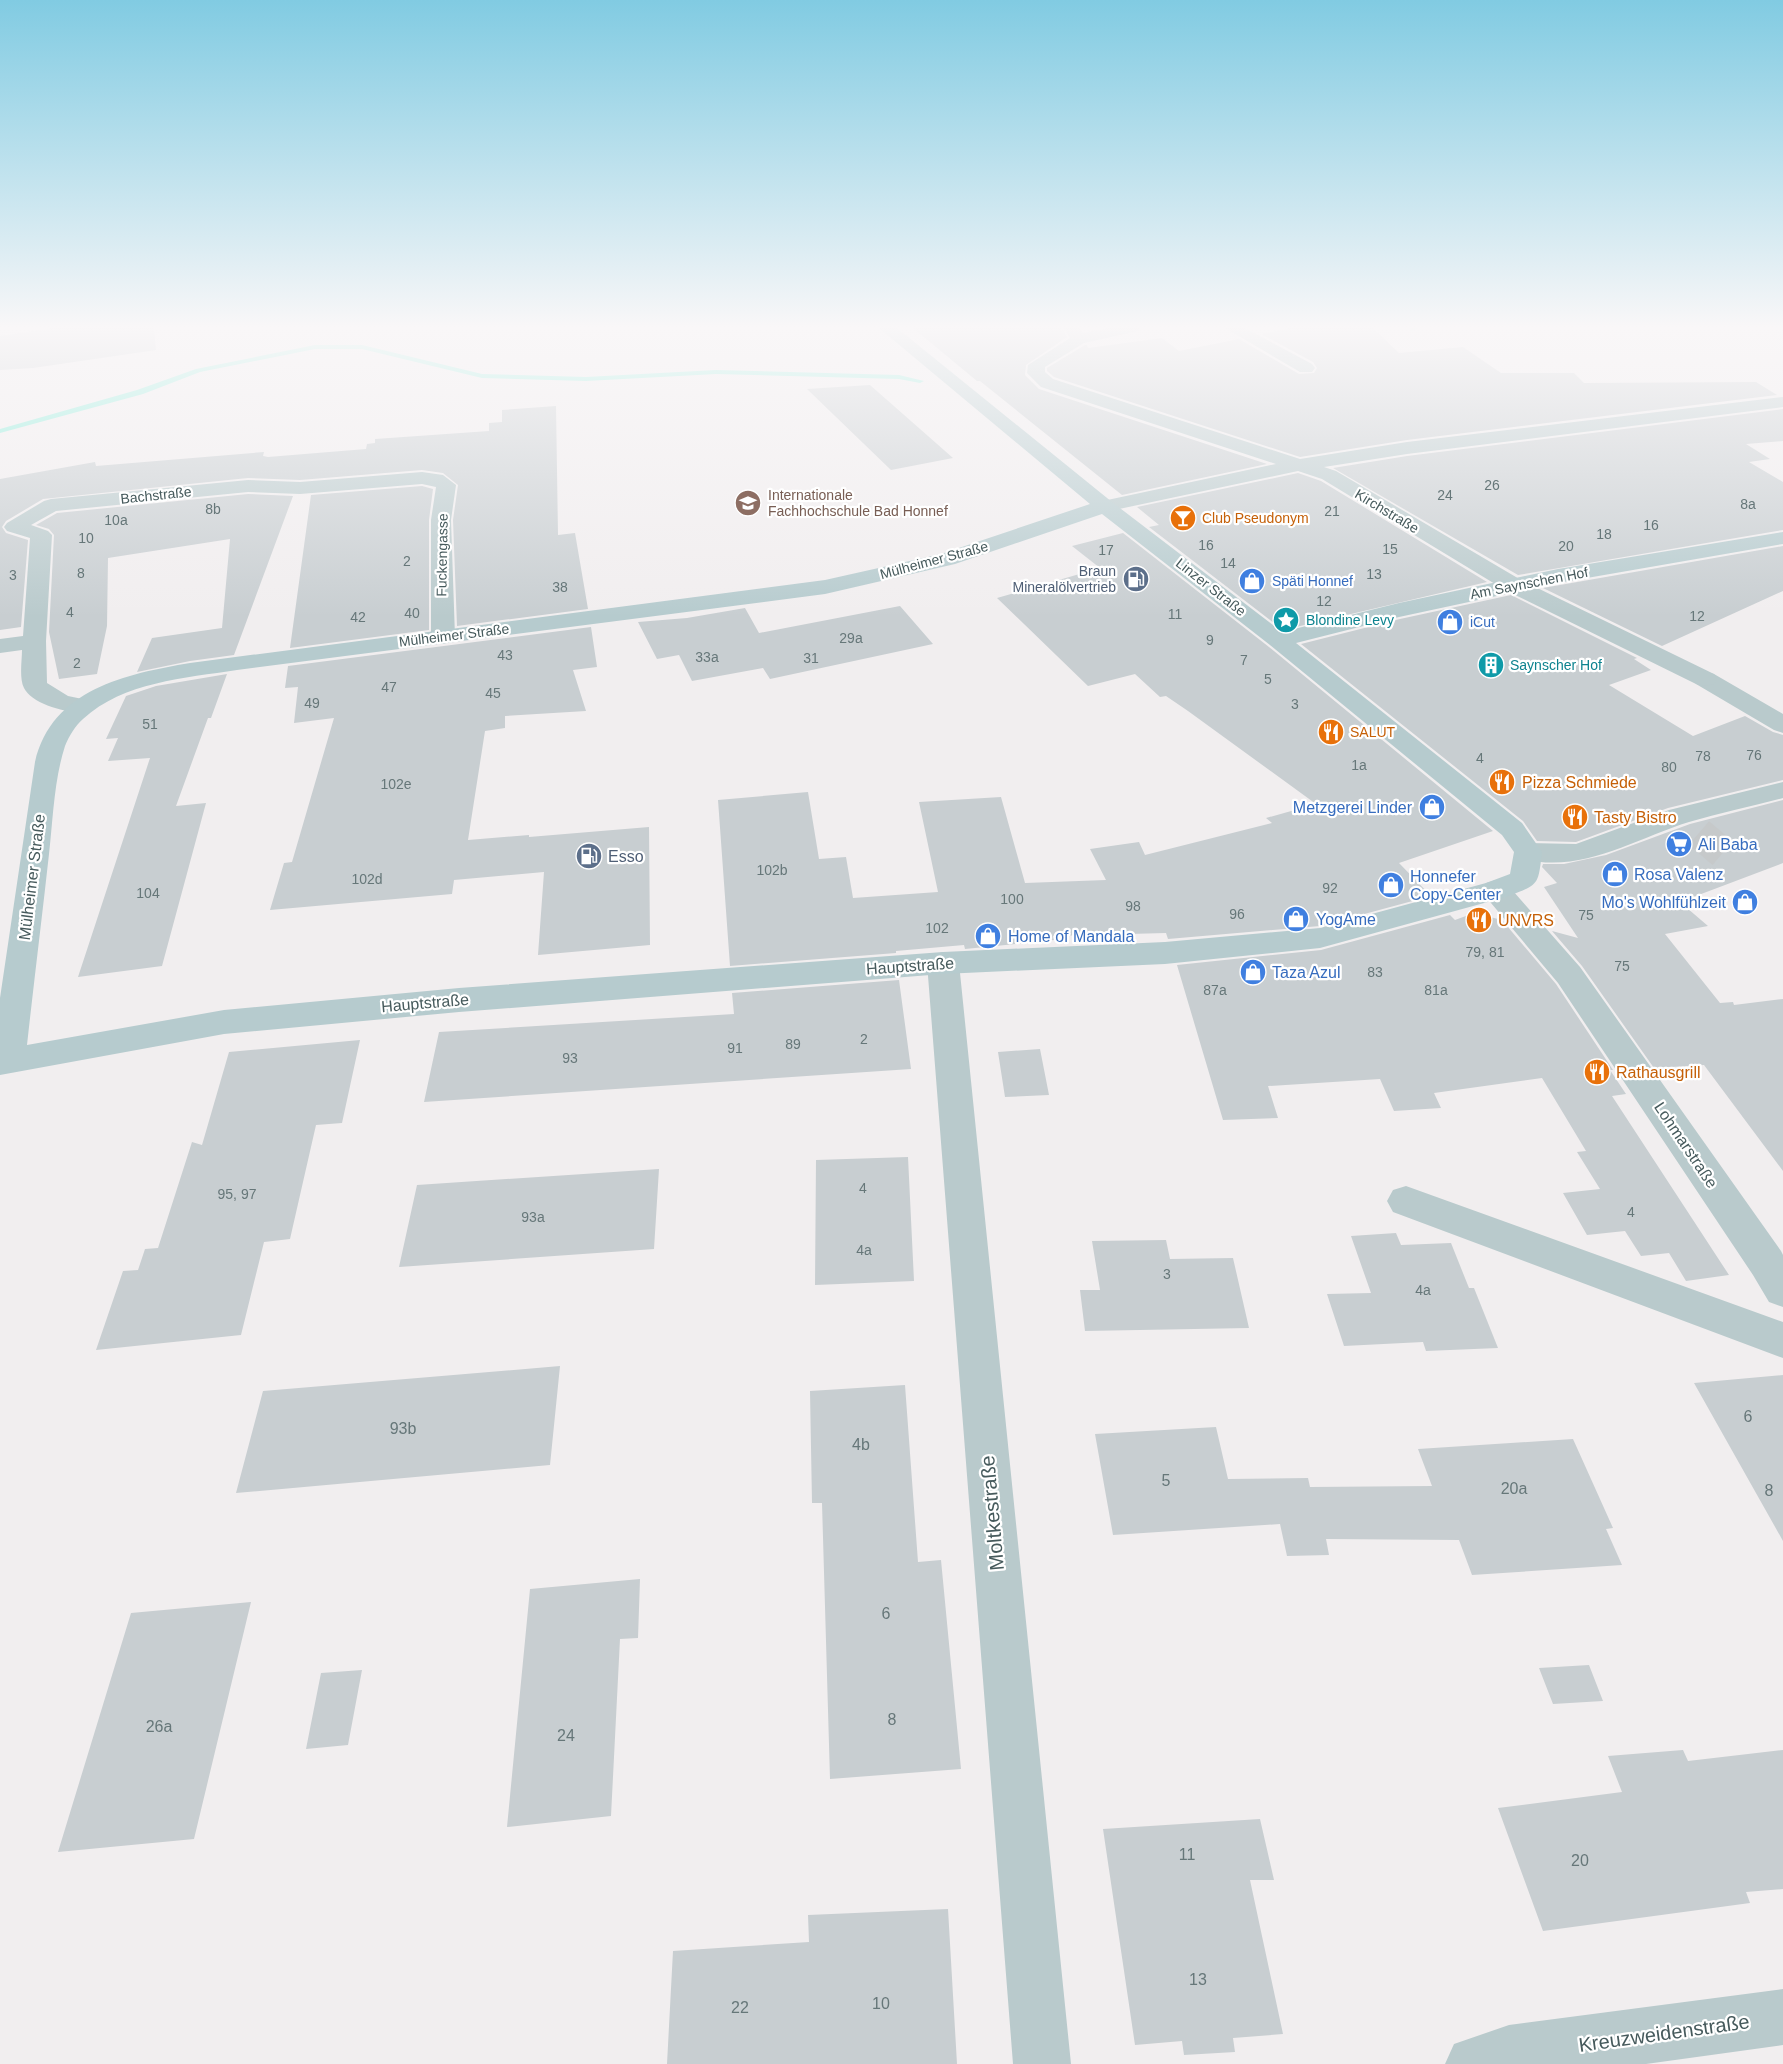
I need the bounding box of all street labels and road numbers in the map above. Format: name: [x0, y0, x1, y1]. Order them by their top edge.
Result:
street label: Bachstraße: [120, 483, 193, 507]
street label: Kirchstraße: [1352, 486, 1422, 536]
street label: Fuckengasse: [433, 513, 451, 597]
street label: Mülheimer Straße: [878, 538, 990, 582]
street label: Linzer Straße: [1173, 555, 1249, 619]
street label: Am Saynschen Hof: [1469, 564, 1589, 602]
street label: Mülheimer Straße: [398, 620, 510, 650]
street label: Mülheimer Straße: [16, 813, 48, 941]
street label: Hauptstraße: [865, 954, 955, 978]
street label: Hauptstraße: [380, 991, 470, 1015]
street label: Lohmarstraße: [1651, 1099, 1721, 1191]
street label: Moltkestraße: [976, 1454, 1008, 1572]
street label: Kreuzweidenstraße: [1577, 2010, 1751, 2056]

